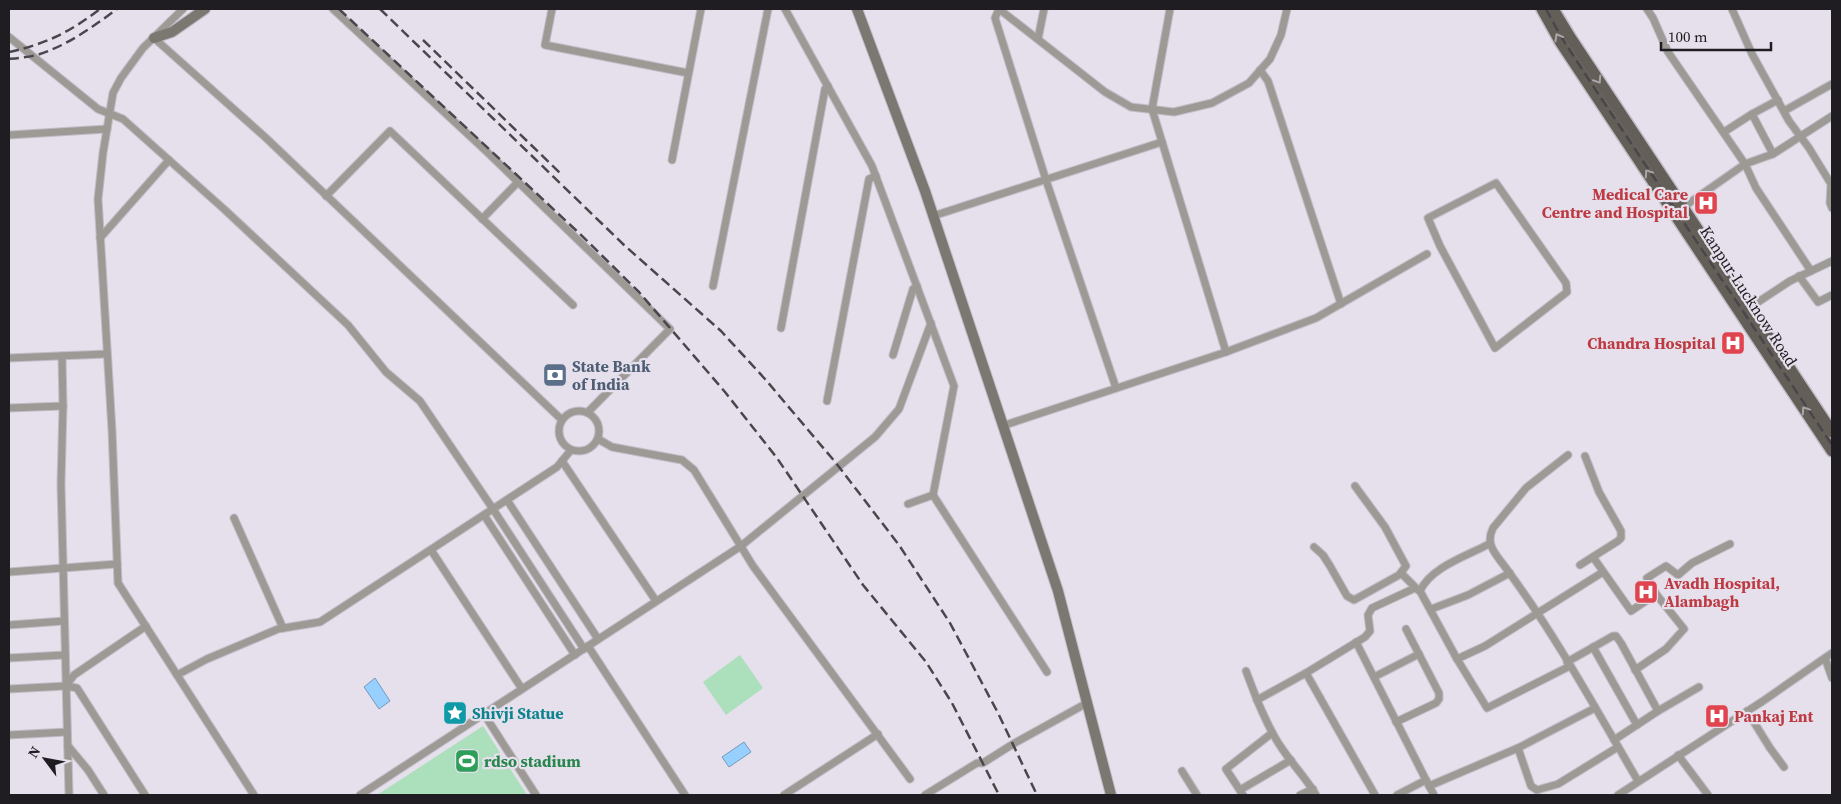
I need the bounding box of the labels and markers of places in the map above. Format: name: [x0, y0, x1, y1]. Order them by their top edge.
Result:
place label: Medical Care Centre and Hospital: [1542, 183, 1688, 223]
hospital icon: Medical Care Centre and Hospital: [1693, 190, 1719, 216]
hospital icon: Chandra Hospital: [1720, 330, 1746, 356]
place label: Chandra Hospital: [1587, 332, 1716, 354]
place label: State Bank of India: [572, 355, 651, 395]
bank icon: State Bank of India: [542, 362, 568, 388]
place label: Avadh Hospital, Alambagh: [1664, 572, 1780, 612]
hospital icon: Avadh Hospital, Alambagh: [1633, 579, 1659, 605]
place icon: Shivji Statue: [442, 700, 468, 726]
place label: Shivji Statue: [472, 702, 564, 724]
hospital icon: Pankaj Ent: [1704, 703, 1730, 729]
place label: Pankaj Ent: [1734, 705, 1814, 727]
sports icon: rdso stadium: [454, 748, 480, 774]
place label: rdso stadium: [484, 750, 581, 772]

